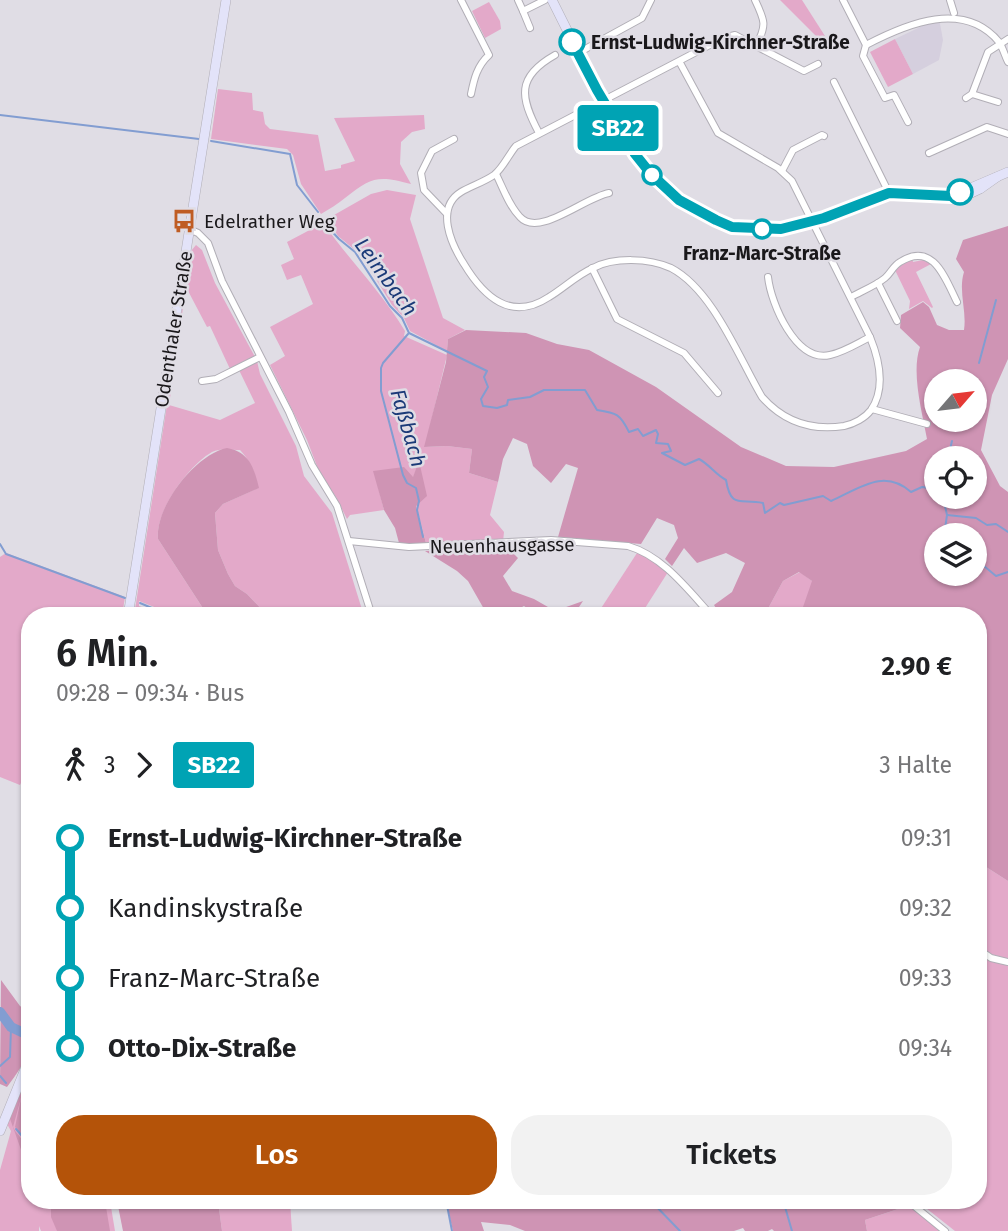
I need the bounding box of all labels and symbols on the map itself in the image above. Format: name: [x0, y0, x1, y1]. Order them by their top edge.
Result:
marker: Ernst-Ludwig-Kirchner-Straße: [559, 29, 585, 55]
place label: Ernst-Ludwig-Kirchner-Straße: [591, 31, 850, 54]
line badge: SB22: [569, 105, 667, 151]
unlabelled marker: [642, 165, 662, 185]
unlabelled marker: [947, 179, 973, 205]
bus stop icon: Edelrather Weg: [170, 207, 198, 235]
place label: Edelrather Weg: [204, 210, 335, 233]
marker: Franz-Marc-Straße: [752, 219, 772, 239]
water label: Leimbach: [349, 233, 423, 321]
place label: Franz-Marc-Straße: [683, 242, 841, 265]
street label: Odenthaler Straße: [150, 249, 197, 409]
north arrow: [924, 369, 987, 432]
water label: Faßbach: [384, 386, 432, 470]
street label: Neuenhausgasse: [429, 533, 575, 558]

